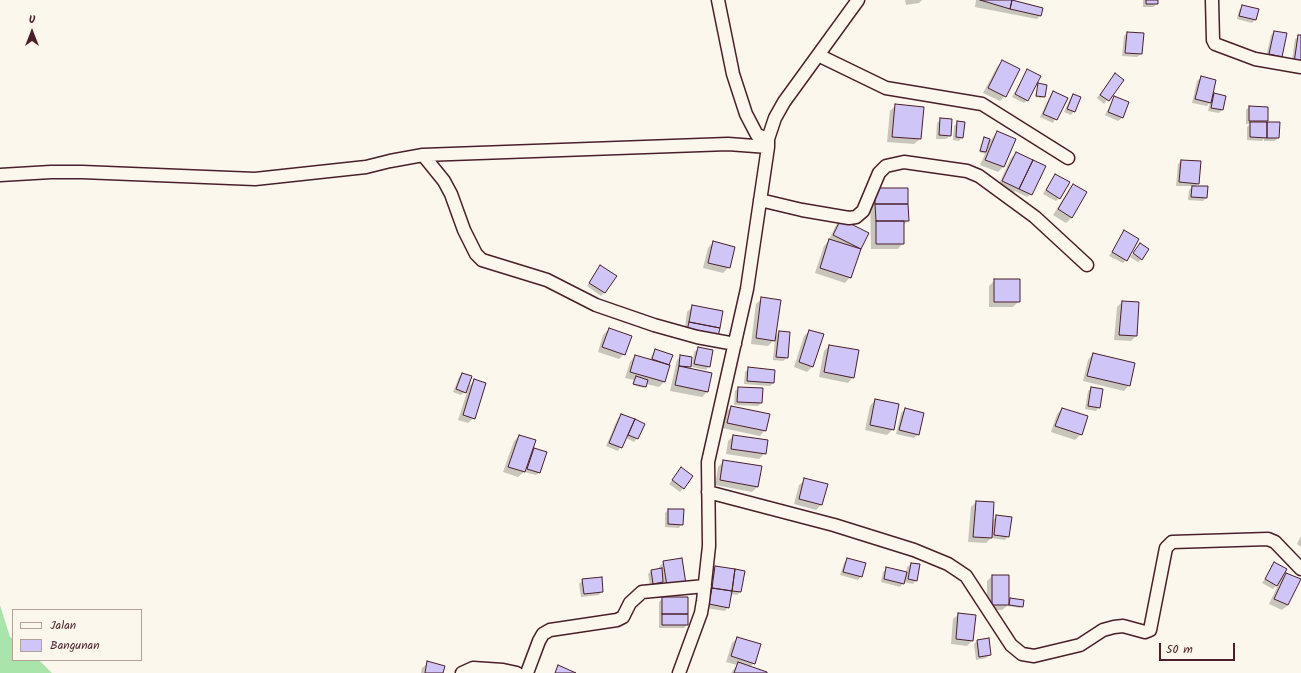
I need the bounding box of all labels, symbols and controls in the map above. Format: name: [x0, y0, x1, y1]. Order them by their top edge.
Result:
text: U: [29, 11, 35, 29]
north arrow: [12, 12, 52, 52]
legend: [12, 609, 142, 661]
text: Jalan: [50, 616, 76, 635]
scale bar: [1161, 635, 1237, 661]
text: Bangunan: [50, 636, 100, 655]
text: 50 m: [1166, 640, 1193, 659]

